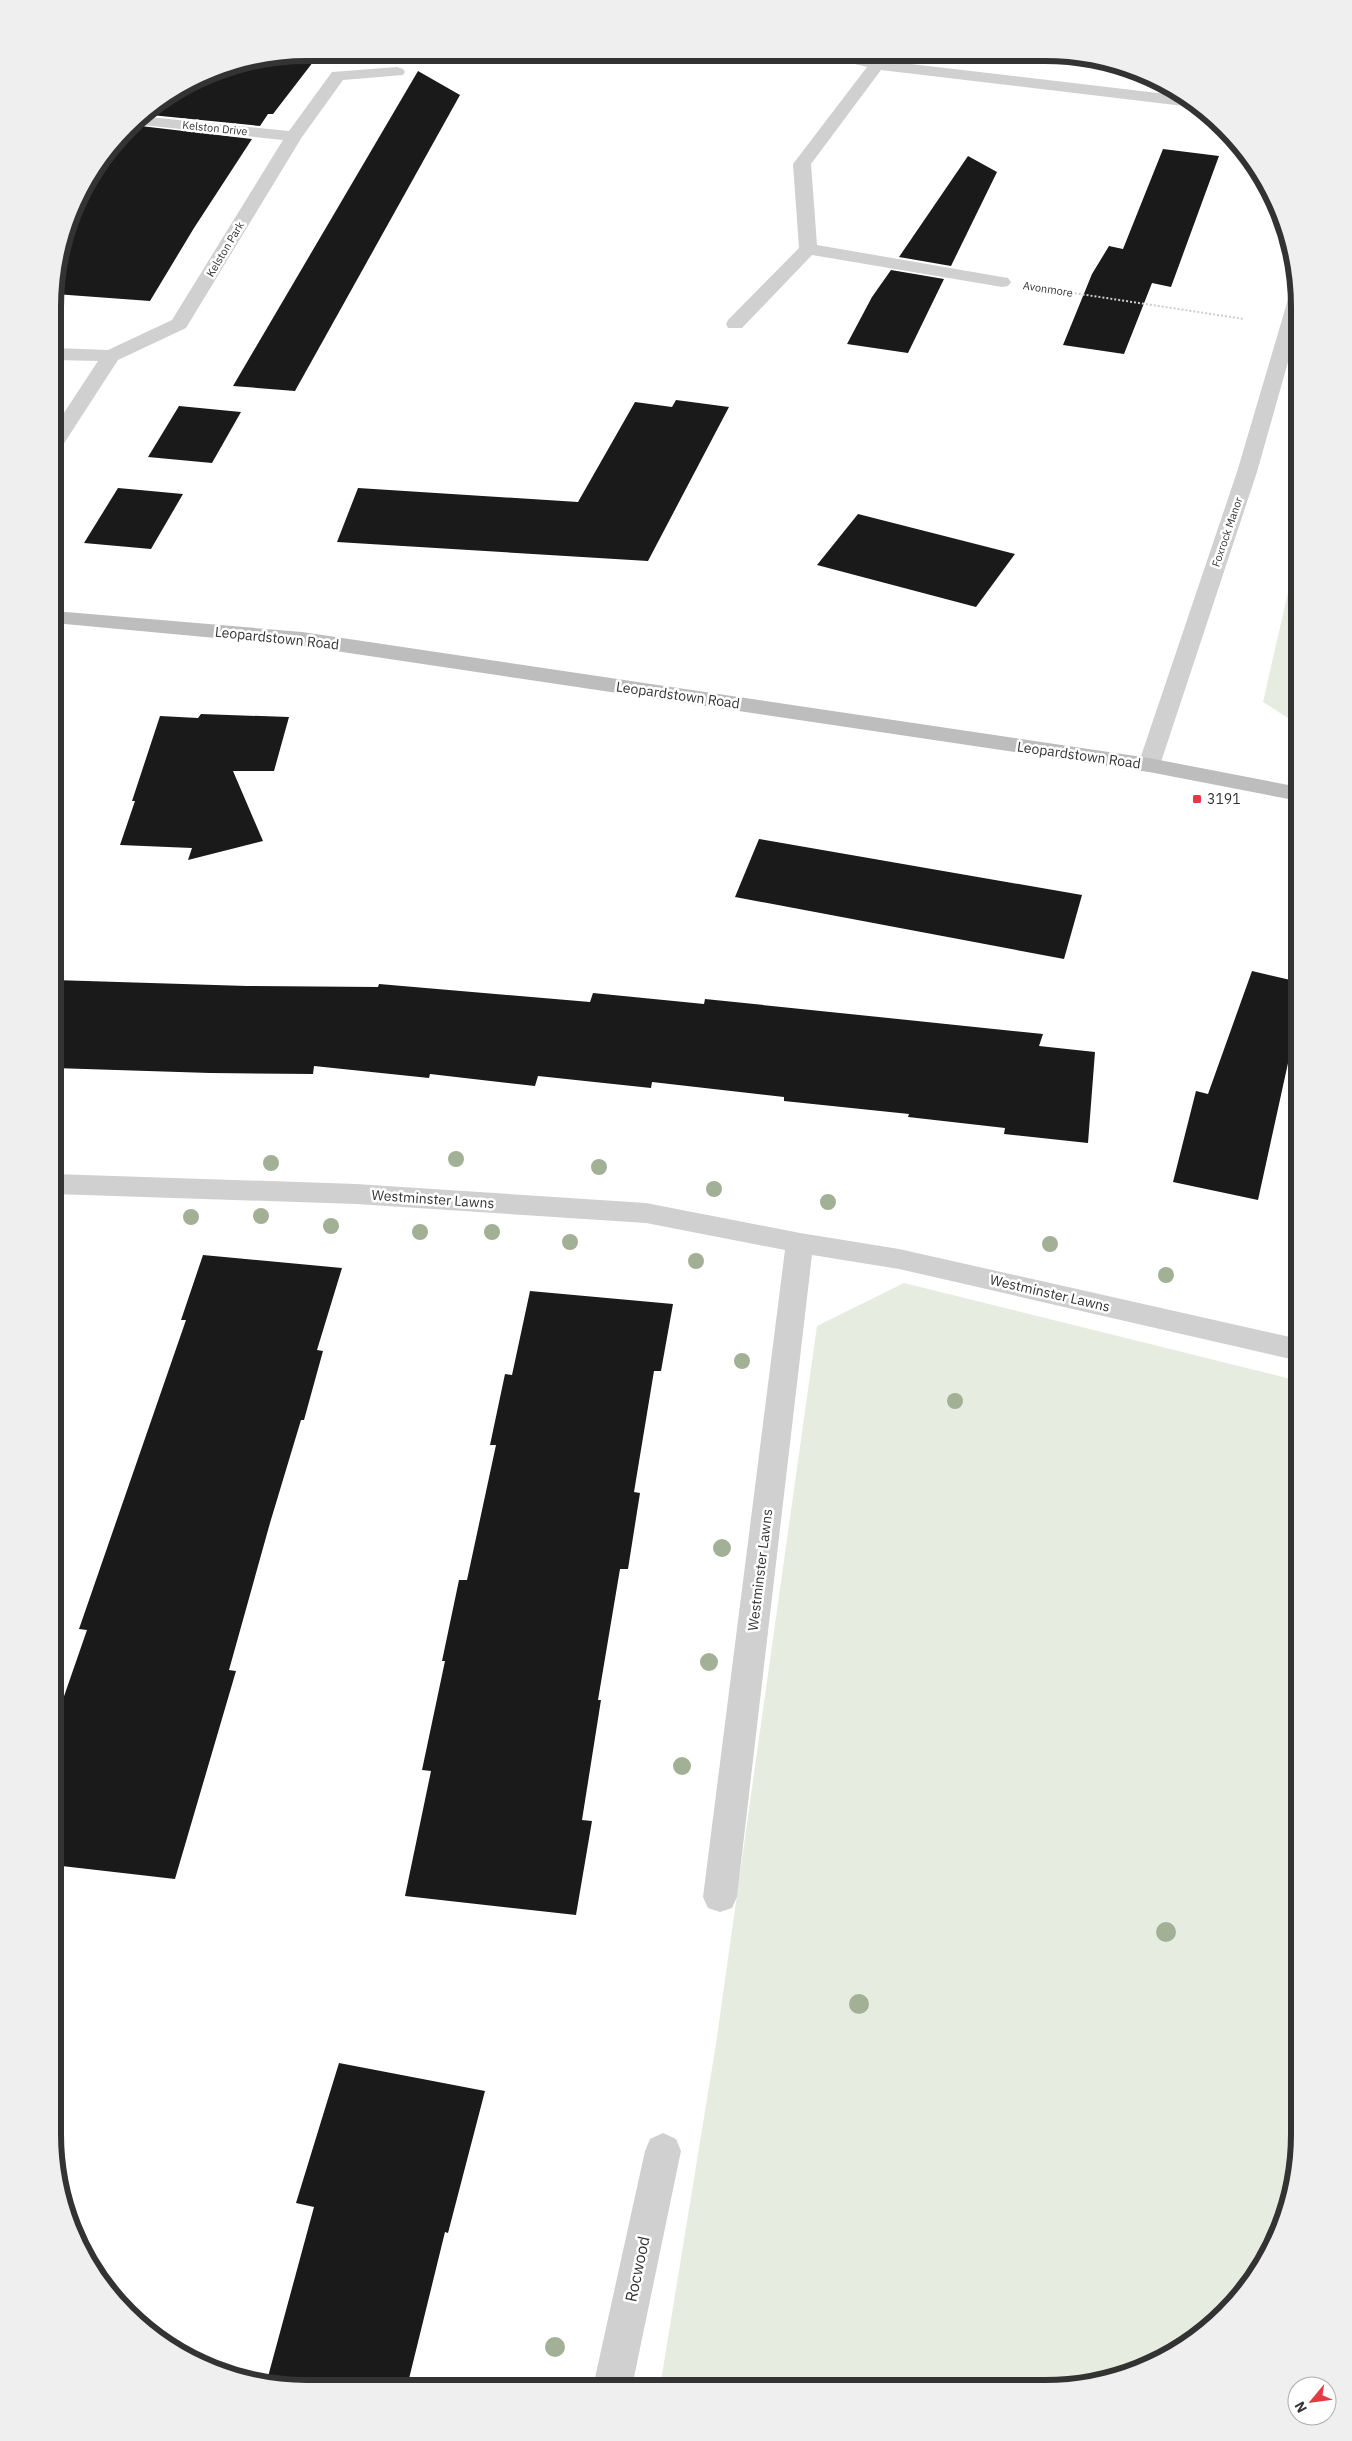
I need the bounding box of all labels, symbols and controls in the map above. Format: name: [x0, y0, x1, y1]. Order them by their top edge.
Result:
street label: Kelston Drive: [182, 118, 248, 138]
street label: Kelston Park: [203, 219, 247, 279]
street label: Avonmore: [1022, 278, 1074, 300]
street label: Foxrock Manor: [1209, 495, 1245, 569]
street label: Leopardstown Road: [214, 623, 340, 653]
street label: Leopardstown Road: [615, 677, 741, 713]
street label: Leopardstown Road: [1016, 737, 1142, 773]
place label: 3191: [1207, 790, 1241, 808]
marker: 3191: [1191, 793, 1203, 805]
street label: Westminster Lawns: [371, 1186, 495, 1212]
street label: Westminster Lawns: [988, 1270, 1112, 1316]
street label: Westminster Lawns: [744, 1508, 776, 1632]
street label: Rocwood: [620, 2234, 654, 2304]
north arrow: [1287, 2376, 1337, 2426]
text: N: [1290, 2399, 1311, 2416]

